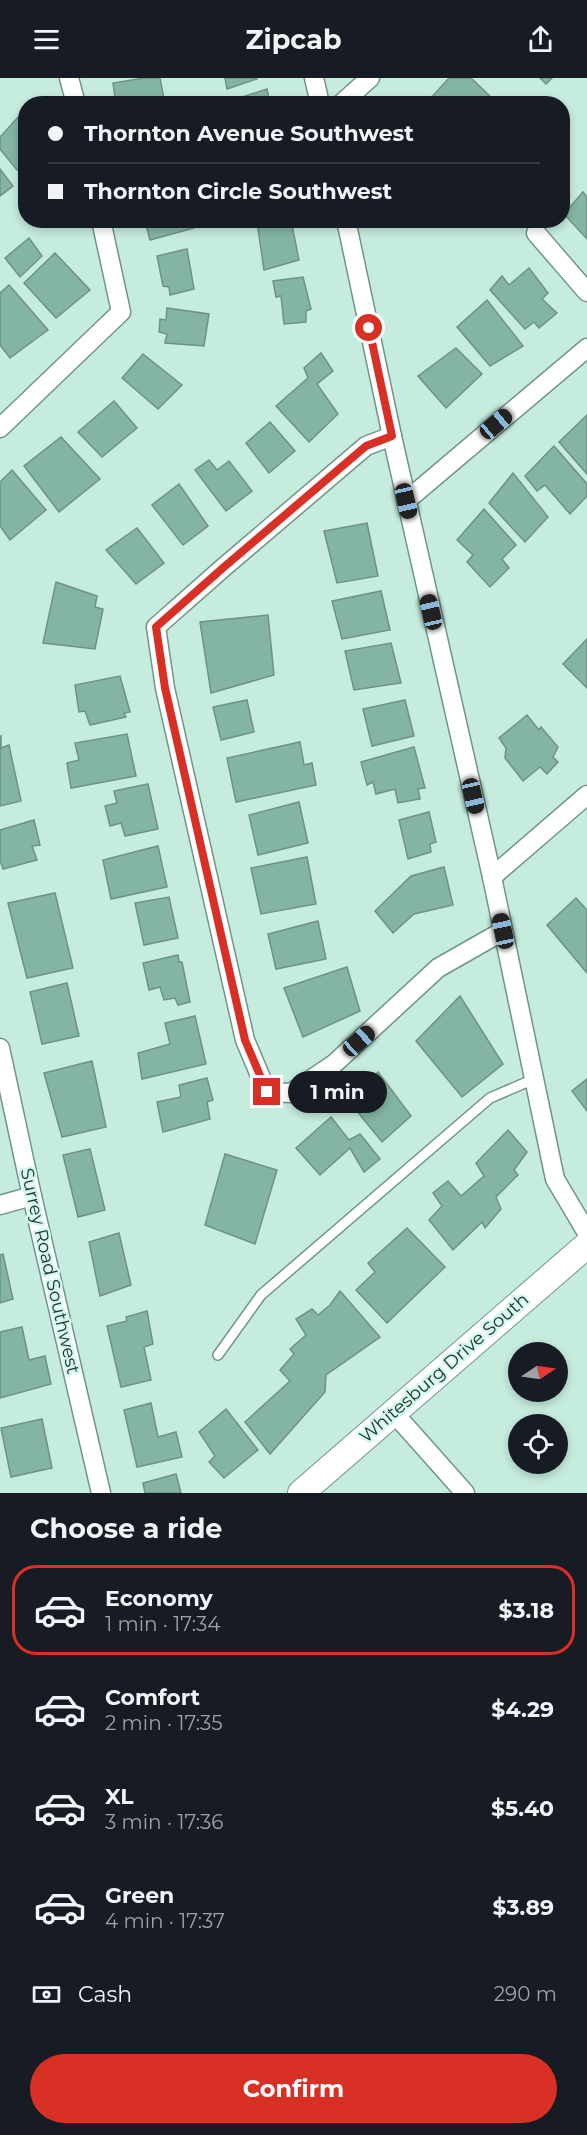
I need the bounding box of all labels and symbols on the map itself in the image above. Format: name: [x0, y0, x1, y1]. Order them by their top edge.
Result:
route start: [355, 314, 382, 341]
car: [476, 406, 516, 442]
car: [393, 481, 419, 521]
car: [418, 592, 444, 632]
car: [460, 776, 486, 816]
car: [490, 912, 516, 950]
car: [340, 1022, 378, 1060]
callout: 1 min: [288, 1071, 387, 1113]
route end: [253, 1078, 280, 1105]
street label: Surrey Road Southwest: [16, 1166, 84, 1376]
street label: Whitesburg Drive South: [355, 1288, 533, 1448]
north arrow: [508, 1342, 568, 1402]

